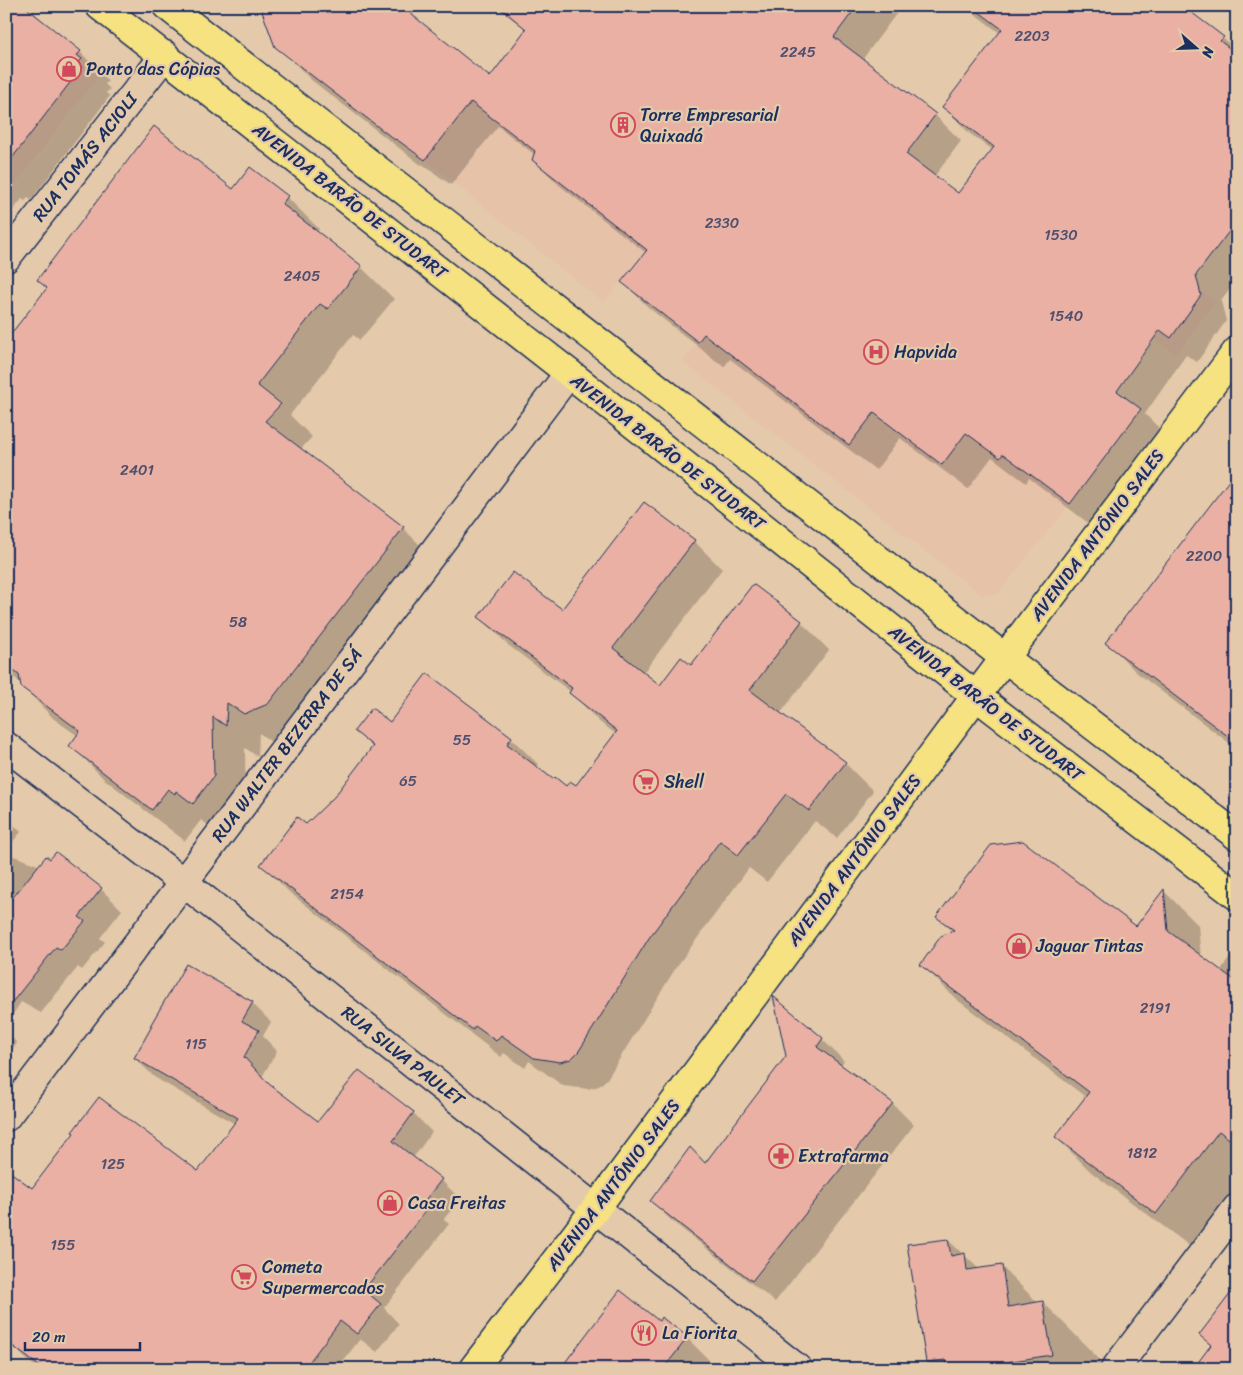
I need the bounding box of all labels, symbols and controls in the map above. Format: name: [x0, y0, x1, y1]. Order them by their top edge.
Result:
north arrow: [1170, 22, 1220, 72]
house number: 2203: [1014, 23, 1050, 49]
house number: 2245: [780, 39, 816, 65]
text: N: [1194, 43, 1221, 61]
place label: Ponto das Cópias: [86, 53, 221, 85]
shop icon: Ponto das Cópias: [56, 56, 82, 82]
street label: RUA TOMÁS ACIOLI: [24, 84, 147, 229]
place label: Torre Empresarial Quixadá: [640, 99, 779, 152]
building icon: Torre Empresarial Quixadá: [610, 112, 636, 138]
street label: AVENIDA BARÃO DE STUDART: [244, 114, 456, 289]
house number: 2330: [705, 210, 739, 236]
house number: 1530: [1044, 222, 1078, 248]
house number: 2405: [284, 263, 320, 289]
house number: 1540: [1049, 303, 1083, 329]
place label: Hapvida: [894, 336, 957, 368]
hospital icon: Hapvida: [863, 339, 889, 365]
street label: AVENIDA BARÃO DE STUDART: [562, 365, 774, 540]
street label: AVENIDA ANTÔNIO SALES: [1021, 442, 1173, 629]
house number: 2401: [120, 457, 154, 483]
house number: 2200: [1186, 543, 1222, 569]
house number: 58: [229, 609, 247, 635]
street label: AVENIDA BARÃO DE STUDART: [880, 616, 1092, 791]
street label: RUA WALTER BEZERRA DE SÁ: [203, 639, 372, 849]
house number: 55: [453, 727, 471, 753]
place label: Shell: [664, 766, 705, 798]
street label: AVENIDA ANTÔNIO SALES: [778, 767, 930, 954]
house number: 65: [399, 768, 417, 794]
supermarket icon: Shell: [633, 769, 659, 795]
house number: 2154: [330, 881, 364, 907]
place label: Jaguar Tintas: [1035, 930, 1144, 962]
shop icon: Jaguar Tintas: [1006, 933, 1032, 959]
house number: 2191: [1140, 995, 1170, 1021]
street label: RUA SILVA PAULET: [334, 997, 473, 1115]
house number: 115: [185, 1031, 207, 1057]
street label: AVENIDA ANTÔNIO SALES: [537, 1092, 689, 1279]
place label: Extrafarma: [798, 1140, 889, 1172]
house number: 1812: [1127, 1140, 1158, 1166]
pharmacy icon: Extrafarma: [768, 1143, 794, 1169]
house number: 125: [101, 1151, 125, 1177]
place label: Casa Freitas: [408, 1187, 506, 1219]
shop icon: Casa Freitas: [377, 1190, 403, 1216]
house number: 155: [51, 1232, 75, 1258]
place label: Cometa Supermercados: [262, 1251, 385, 1304]
supermarket icon: Cometa Supermercados: [231, 1264, 257, 1290]
place label: La Fiorita: [662, 1317, 738, 1349]
scale bar: [25, 1320, 140, 1352]
restaurant icon: La Fiorita: [631, 1320, 657, 1346]
text: 20 m: [32, 1324, 66, 1350]

